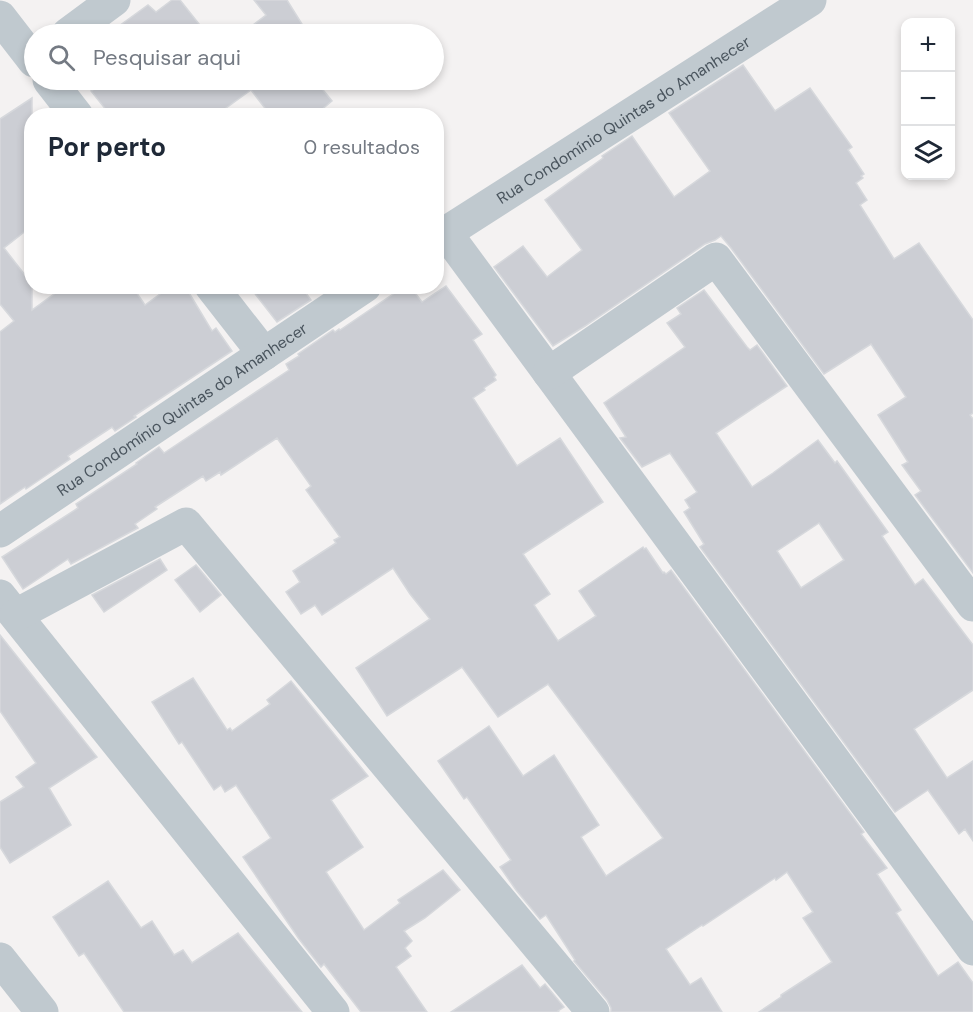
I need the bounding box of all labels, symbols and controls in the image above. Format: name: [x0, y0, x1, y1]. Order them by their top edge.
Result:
map controls: [901, 18, 955, 180]
button: +: [901, 18, 955, 72]
search box: [24, 24, 444, 90]
street label: Rua Condomínio Quintas do Amanhecer: [493, 31, 754, 209]
icon: search: [45, 41, 78, 74]
text: Pesquisar aqui: [93, 43, 241, 72]
button: −: [901, 72, 955, 126]
button: layers: [901, 126, 955, 180]
text: Por perto: [48, 130, 166, 164]
text: 0 resultados: [304, 134, 420, 160]
street label: Rua Condomínio Quintas do Amanhecer: [53, 318, 311, 501]

